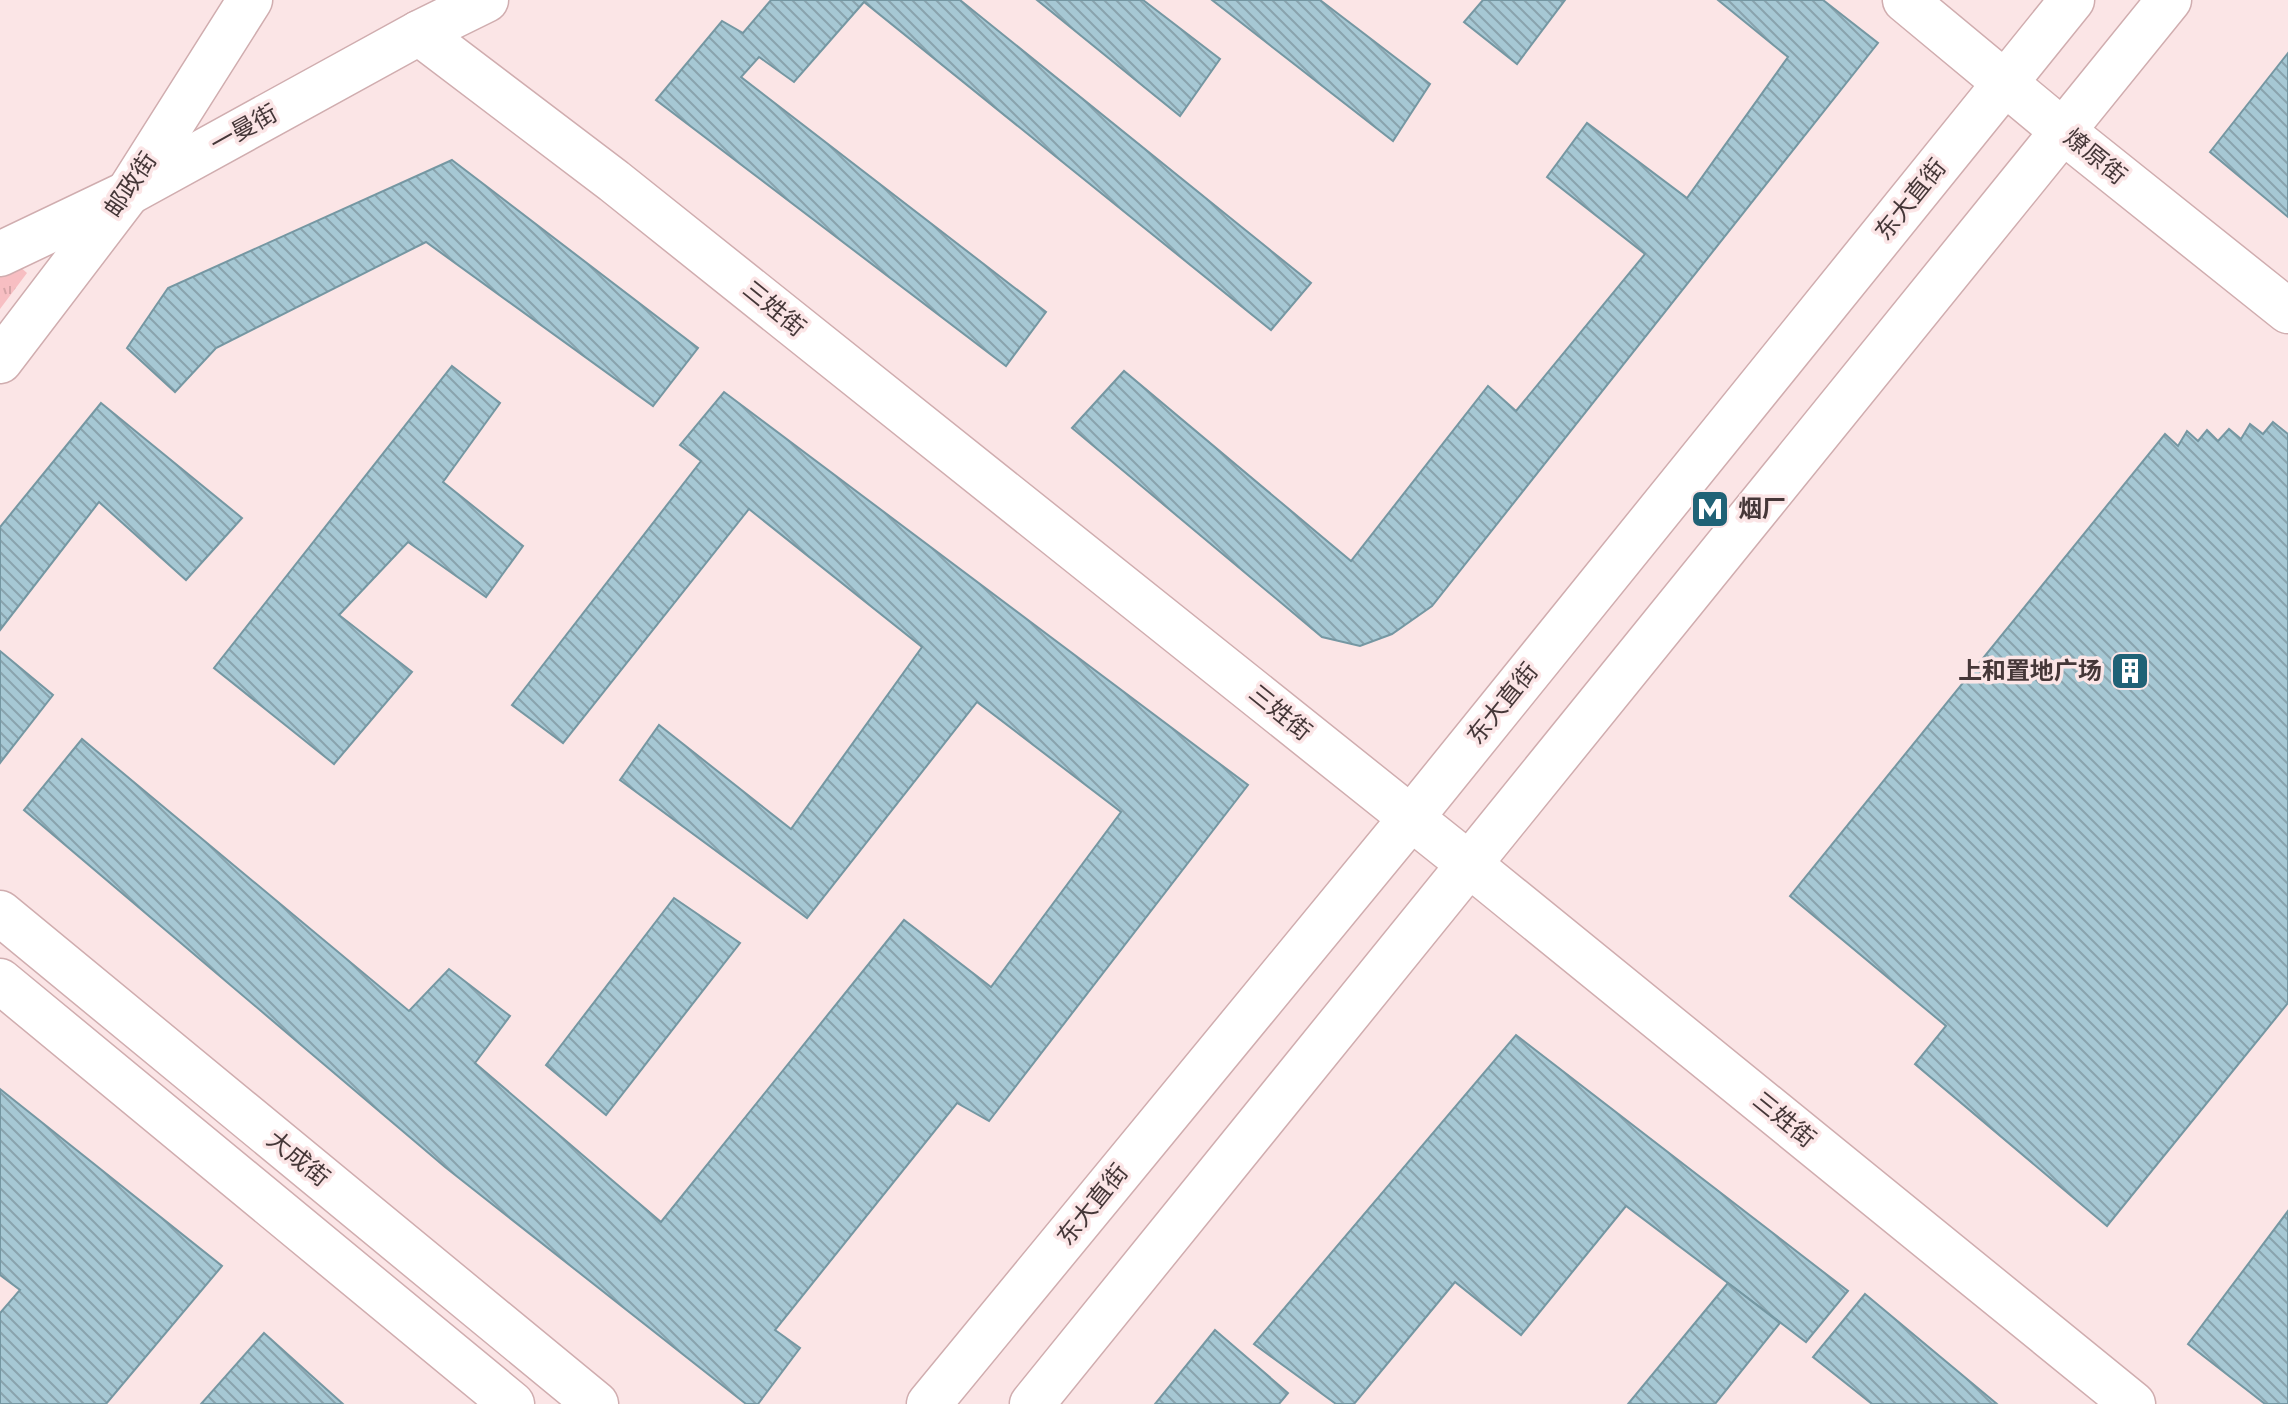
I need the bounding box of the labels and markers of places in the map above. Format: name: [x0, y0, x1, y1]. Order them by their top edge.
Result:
metro station icon: 烟厂: [1689, 488, 1731, 530]
place label: 烟厂: [1738, 495, 1786, 524]
building icon: 上和置地广场: [2109, 650, 2151, 692]
place label: 上和置地广场: [1958, 657, 2102, 686]

